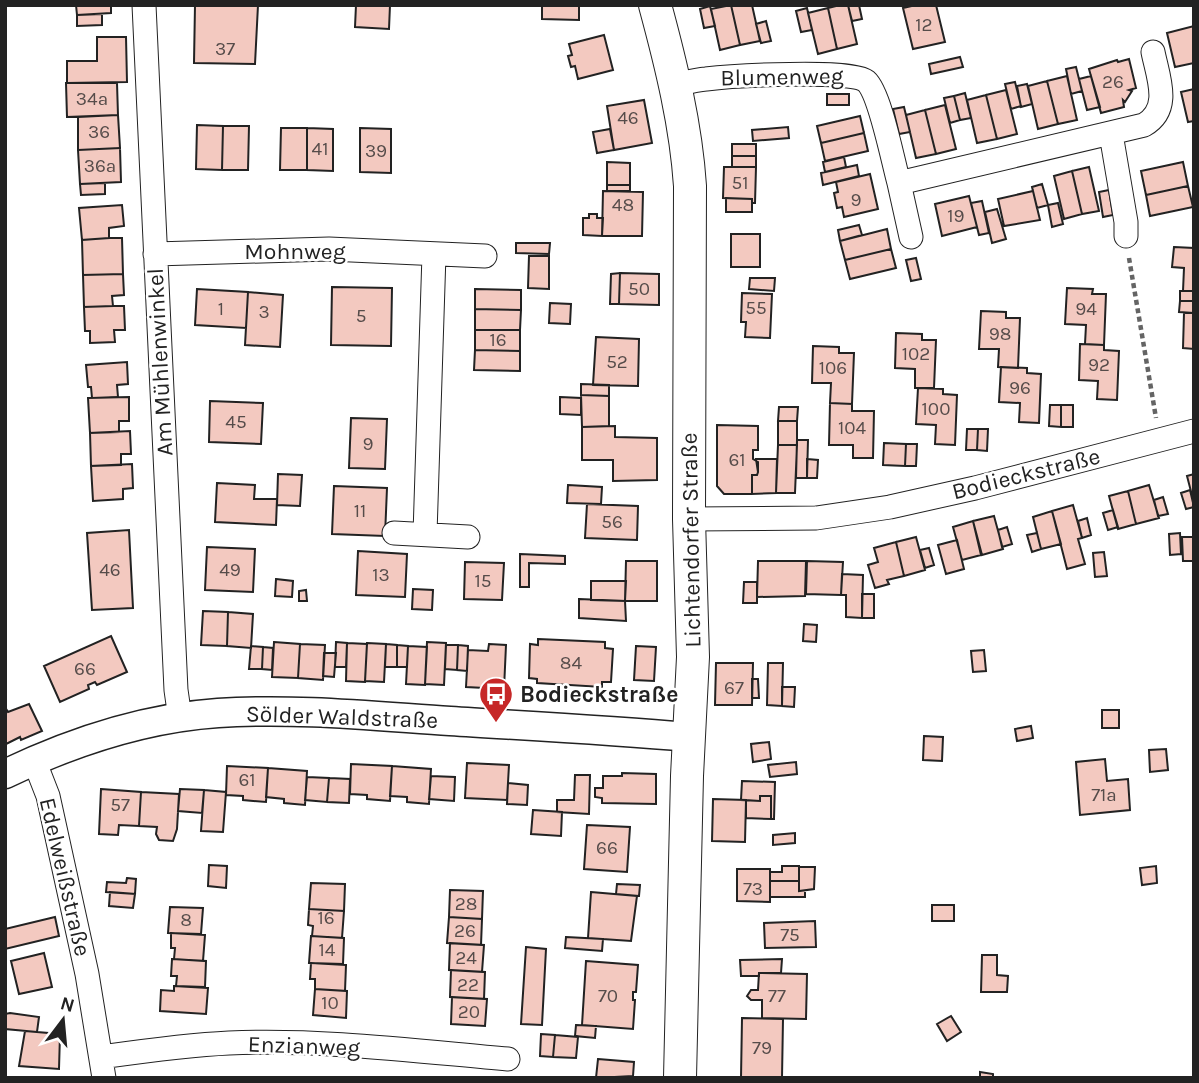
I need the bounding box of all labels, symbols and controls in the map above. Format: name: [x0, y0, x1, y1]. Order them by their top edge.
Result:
house number: 12: [915, 14, 933, 36]
house number: 37: [215, 38, 235, 60]
street label: Blumenweg: [720, 62, 844, 92]
house number: 26: [1102, 71, 1124, 93]
house number: 34a: [76, 88, 108, 110]
house number: 46: [617, 107, 639, 129]
house number: 36: [88, 121, 110, 143]
house number: 41: [312, 138, 328, 160]
house number: 39: [365, 140, 387, 162]
house number: 36a: [84, 155, 116, 177]
house number: 51: [731, 172, 749, 194]
house number: 9: [850, 189, 862, 211]
house number: 48: [612, 194, 634, 216]
house number: 19: [947, 205, 965, 227]
street label: Mohnweg: [244, 238, 346, 265]
street label: Am Mühlenwinkel: [142, 267, 178, 457]
house number: 50: [628, 278, 650, 300]
house number: 55: [745, 297, 767, 319]
house number: 1: [218, 298, 224, 320]
house number: 94: [1075, 298, 1097, 320]
house number: 3: [258, 301, 270, 323]
house number: 5: [356, 305, 366, 327]
house number: 98: [989, 323, 1011, 345]
house number: 16: [489, 329, 507, 351]
house number: 102: [902, 343, 930, 365]
house number: 52: [606, 351, 628, 373]
house number: 92: [1088, 354, 1110, 376]
house number: 106: [819, 357, 847, 379]
house number: 96: [1009, 377, 1031, 399]
house number: 100: [922, 398, 950, 420]
house number: 45: [225, 411, 247, 433]
house number: 104: [838, 417, 866, 439]
street label: Lichtendorfer Straße: [676, 432, 706, 648]
house number: 9: [362, 433, 374, 455]
street label: Bodieckstraße: [949, 443, 1103, 505]
house number: 61: [728, 449, 746, 471]
house number: 11: [354, 500, 366, 522]
house number: 56: [601, 511, 623, 533]
house number: 46: [99, 559, 121, 581]
house number: 49: [219, 559, 241, 581]
house number: 13: [372, 564, 390, 586]
house number: 15: [474, 570, 492, 592]
house number: 84: [560, 652, 583, 674]
house number: 66: [74, 658, 96, 680]
bus stop icon: Bodieckstraße: [477, 675, 515, 724]
house number: 67: [724, 677, 744, 699]
place label: Bodieckstraße: [520, 681, 678, 708]
street label: Sölder Waldstraße: [245, 700, 439, 734]
house number: 61: [238, 769, 256, 791]
house number: 71a: [1091, 784, 1117, 806]
house number: 57: [110, 794, 130, 816]
street label: Edelweißstraße: [34, 795, 96, 959]
house number: 66: [596, 837, 618, 859]
house number: 73: [743, 878, 763, 900]
house number: 28: [455, 893, 477, 915]
house number: 16: [317, 907, 335, 929]
house number: 8: [180, 909, 192, 931]
house number: 26: [454, 920, 476, 942]
house number: 75: [780, 924, 800, 946]
house number: 14: [319, 939, 336, 961]
house number: 24: [455, 947, 477, 969]
house number: 22: [457, 974, 479, 996]
north arrow: [28, 985, 98, 1055]
house number: 70: [598, 985, 618, 1007]
house number: 77: [768, 985, 786, 1007]
text: N: [58, 992, 77, 1017]
house number: 10: [321, 992, 339, 1014]
house number: 20: [458, 1001, 480, 1023]
street label: Enzianweg: [247, 1031, 361, 1061]
house number: 79: [752, 1037, 772, 1059]

